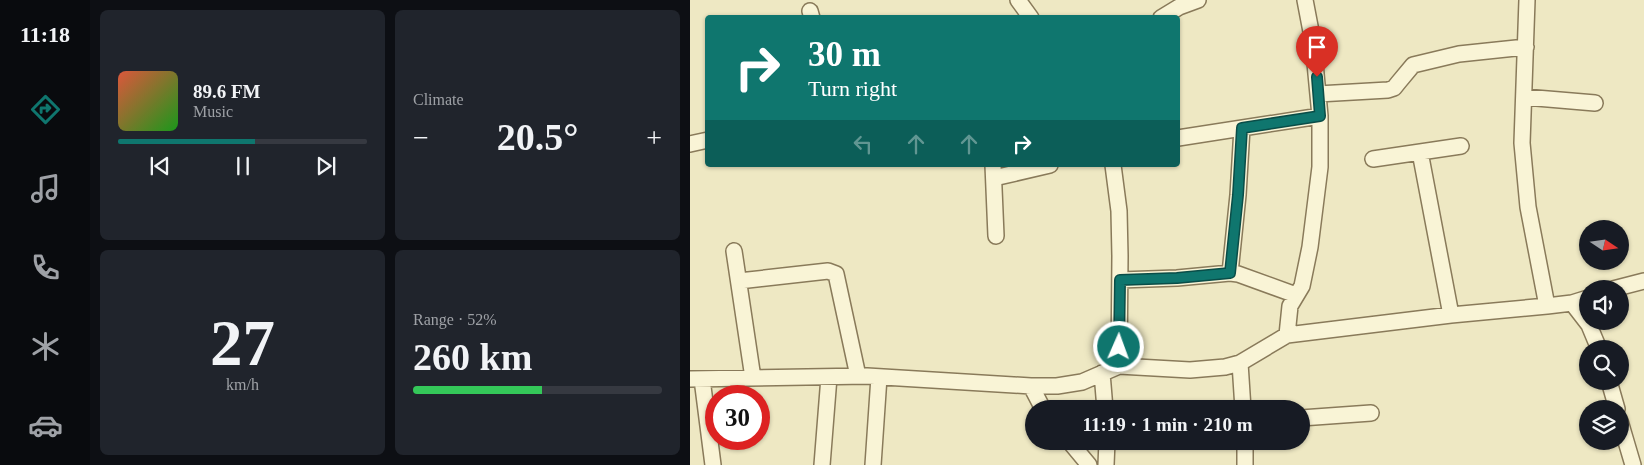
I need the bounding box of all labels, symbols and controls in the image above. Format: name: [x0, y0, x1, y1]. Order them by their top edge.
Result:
text: 11:18: [20, 22, 70, 47]
pin: [1296, 26, 1338, 77]
icon: arrive: [1303, 33, 1331, 61]
icon: right: [725, 35, 790, 100]
text: 30 m: [808, 35, 881, 74]
text: Turn right: [808, 76, 897, 101]
text: 89.6 FM: [193, 81, 261, 102]
text: Climate: [413, 91, 464, 108]
icon: directions: [28, 92, 63, 127]
text: Music: [193, 103, 233, 120]
text: 20.5°: [497, 116, 578, 158]
text: −: [413, 122, 429, 153]
text: +: [646, 122, 662, 153]
icon: left: [849, 130, 877, 158]
icon: ahead: [902, 130, 930, 158]
icon: ahead: [955, 130, 983, 158]
icon: right: [1008, 130, 1036, 158]
icon: previous: [146, 152, 174, 180]
icon: pause: [229, 152, 257, 180]
icon: next: [312, 152, 340, 180]
icon: music: [28, 171, 63, 206]
north arrow: [1579, 220, 1629, 270]
map controls: [1579, 220, 1629, 450]
icon: phone: [28, 250, 63, 285]
button: sound: [1579, 280, 1629, 330]
text: 27: [210, 307, 275, 379]
text: Range · 52%: [413, 311, 497, 328]
position arrow: [1092, 320, 1144, 372]
icon: climate: [28, 329, 63, 364]
text: 260 km: [413, 336, 532, 378]
button: search: [1579, 340, 1629, 390]
text: km/h: [226, 376, 259, 393]
speed limit sign: 30: [705, 385, 770, 450]
button: layers: [1579, 400, 1629, 450]
icon: car: [28, 408, 63, 443]
text: 11:19 · 1 min · 210 m: [1083, 414, 1252, 435]

